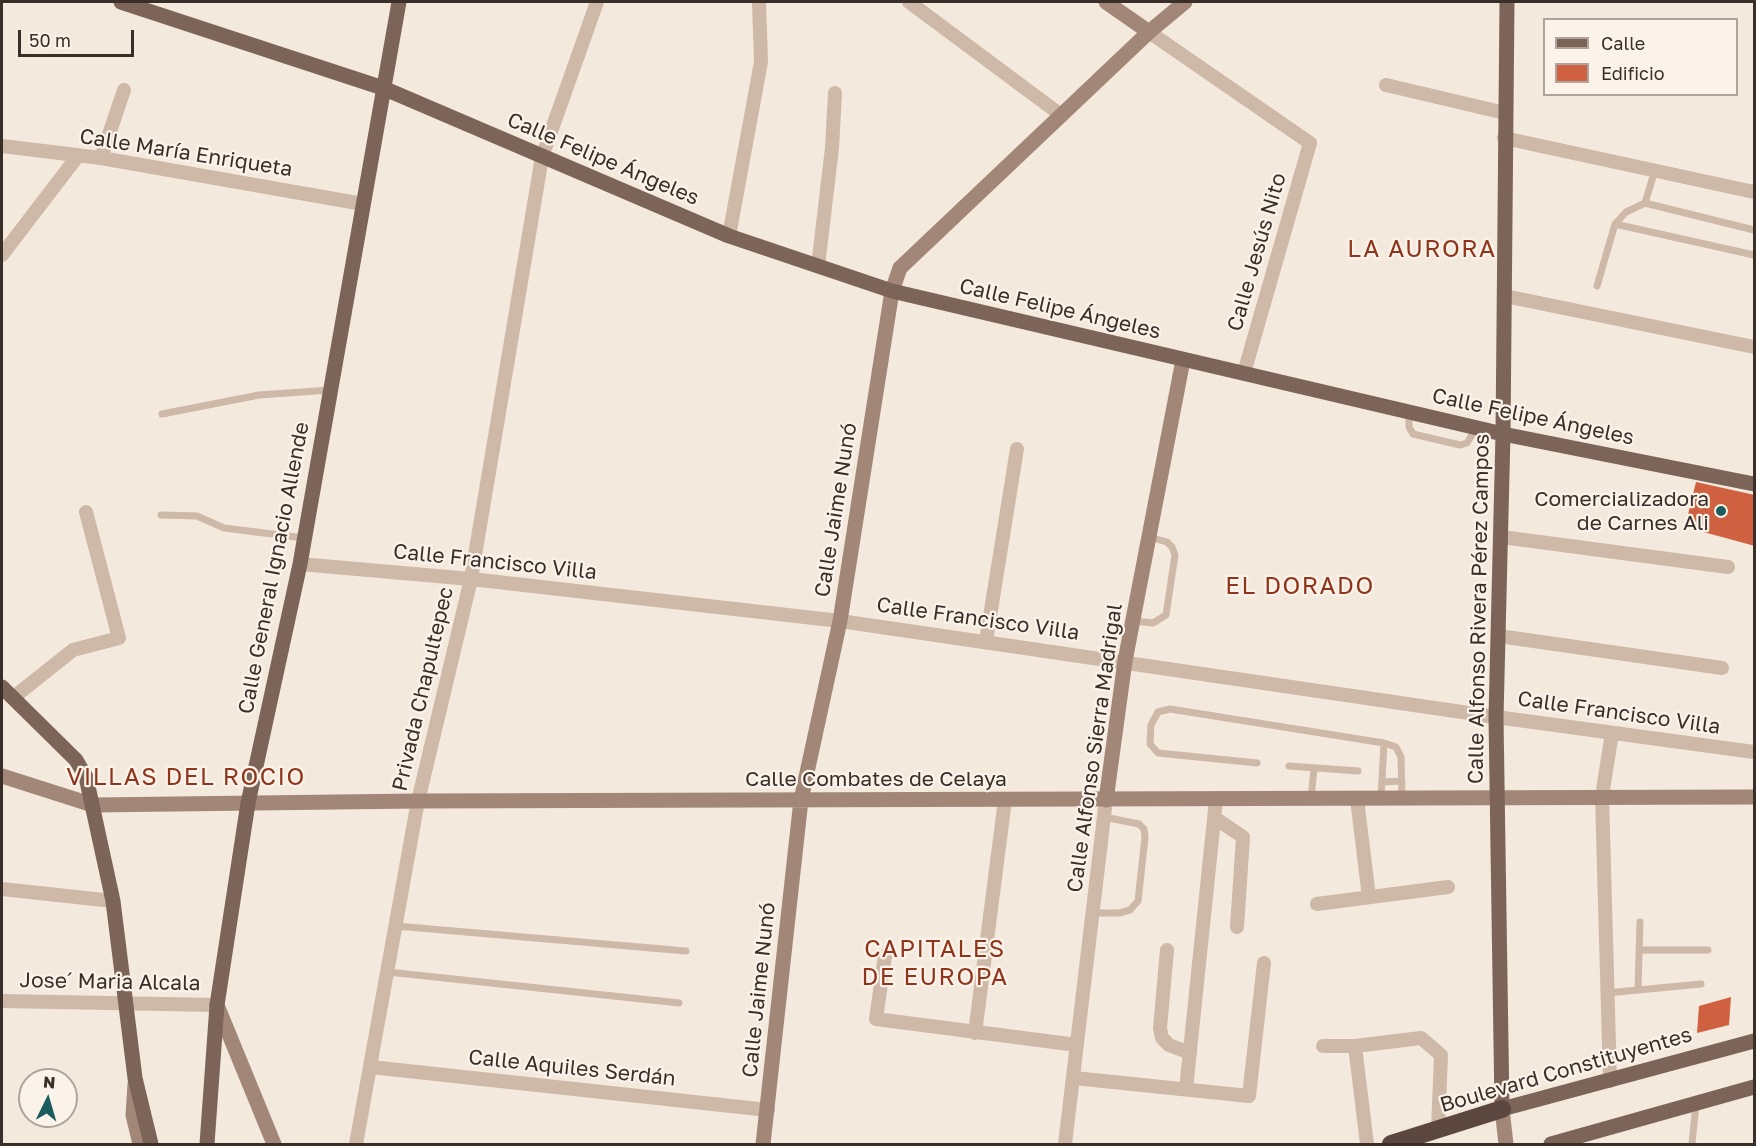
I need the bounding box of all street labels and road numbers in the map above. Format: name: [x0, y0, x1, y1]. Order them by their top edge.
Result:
street label: Calle Felipe Ángeles: [503, 107, 703, 211]
street label: Calle María Enriqueta: [78, 124, 294, 182]
street label: Calle Jesús Nito: [1222, 170, 1292, 334]
street label: Calle Felipe Ángeles: [957, 274, 1163, 344]
street label: Calle Felipe Ángeles: [1430, 383, 1636, 451]
street label: Calle General Ignacio Allende: [233, 420, 315, 716]
street label: Calle Jaime Nunó: [810, 421, 862, 599]
street label: Calle Alfonso Rivera Pérez Campos: [1463, 434, 1495, 784]
street label: Calle Francisco Villa: [392, 539, 598, 585]
street label: Privada Chapultepec: [387, 584, 459, 794]
street label: Calle Francisco Villa: [875, 592, 1081, 646]
street label: Calle Alfonso Sierra Madrigal: [1062, 602, 1128, 894]
street label: Calle Francisco Villa: [1516, 686, 1722, 740]
street label: Calle Combates de Celaya: [745, 766, 1007, 792]
street label: Calle Jaime Nunó: [737, 901, 781, 1079]
street label: Jose´ Maria Alcala: [19, 968, 201, 996]
street label: Boulevard Constituyentes: [1437, 1022, 1695, 1118]
street label: Calle Aquiles Serdán: [467, 1045, 677, 1091]

